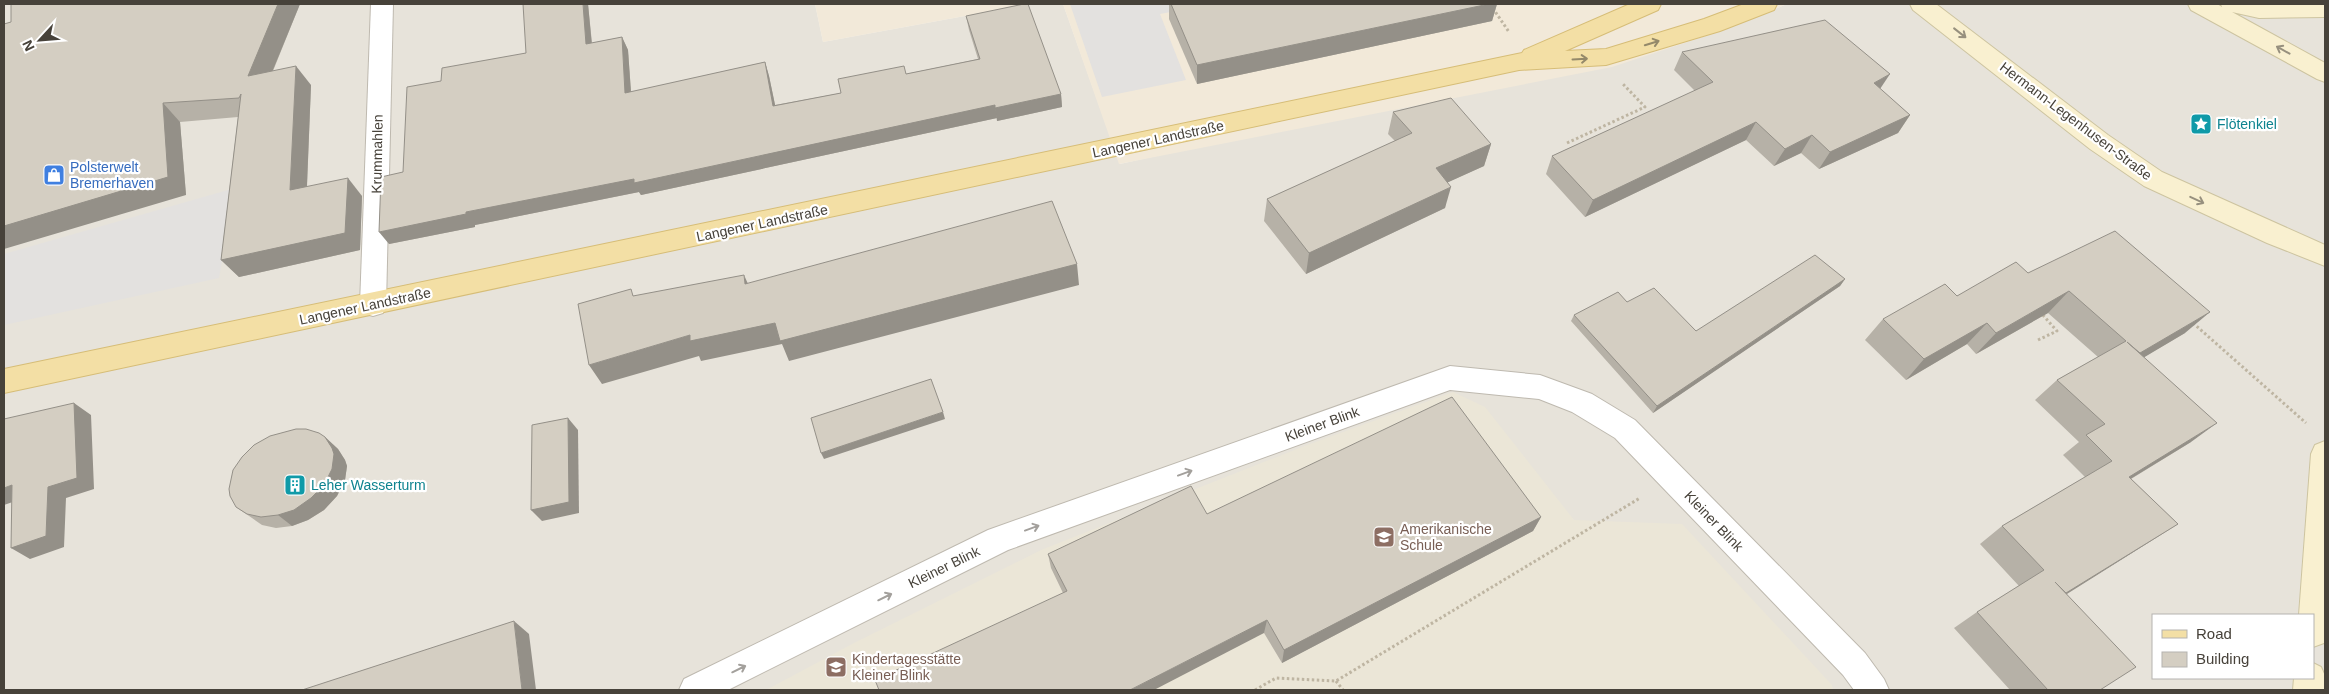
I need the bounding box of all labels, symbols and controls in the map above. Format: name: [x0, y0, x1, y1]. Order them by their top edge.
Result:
north arrow: [15, 15, 65, 65]
one-way arrow: [1953, 28, 1966, 39]
text: N: [19, 38, 38, 54]
one-way arrow: [1644, 38, 1660, 48]
one-way arrow: [2275, 45, 2290, 55]
one-way arrow: [1571, 54, 1587, 63]
street label: Hermann-Legenhusen-Straße: [1997, 59, 2155, 183]
place icon: Flötenkiel: [2189, 112, 2213, 136]
street label: Krummahlen: [368, 114, 386, 194]
place label: Flötenkiel: [2217, 116, 2277, 132]
street label: Langener Landstraße: [1091, 117, 1225, 161]
place label: Polsterwelt Bremerhaven: [70, 159, 154, 191]
shop icon: Polsterwelt Bremerhaven: [42, 163, 66, 187]
one-way arrow: [2189, 196, 2204, 205]
street label: Langener Landstraße: [695, 201, 829, 245]
street label: Langener Landstraße: [298, 284, 432, 328]
street label: Kleiner Blink: [1283, 403, 1362, 445]
one-way arrow: [1176, 468, 1192, 477]
building icon: Leher Wasserturm: [283, 473, 307, 497]
place label: Leher Wasserturm: [311, 477, 426, 493]
street label: Kleiner Blink: [1681, 487, 1747, 555]
place label: Amerikanische Schule: [1400, 521, 1492, 553]
one-way arrow: [1024, 523, 1039, 532]
school or university icon: Amerikanische Schule: [1372, 525, 1396, 549]
street label: Kleiner Blink: [906, 542, 983, 591]
one-way arrow: [877, 592, 892, 602]
legend: [2152, 614, 2314, 679]
text: Road: [2196, 625, 2232, 642]
text: Building: [2196, 650, 2249, 667]
place label: Kindertagesstätte Kleiner Blink: [852, 651, 961, 683]
school or university icon: Kindertagesstätte Kleiner Blink: [824, 655, 848, 679]
one-way arrow: [731, 664, 746, 673]

